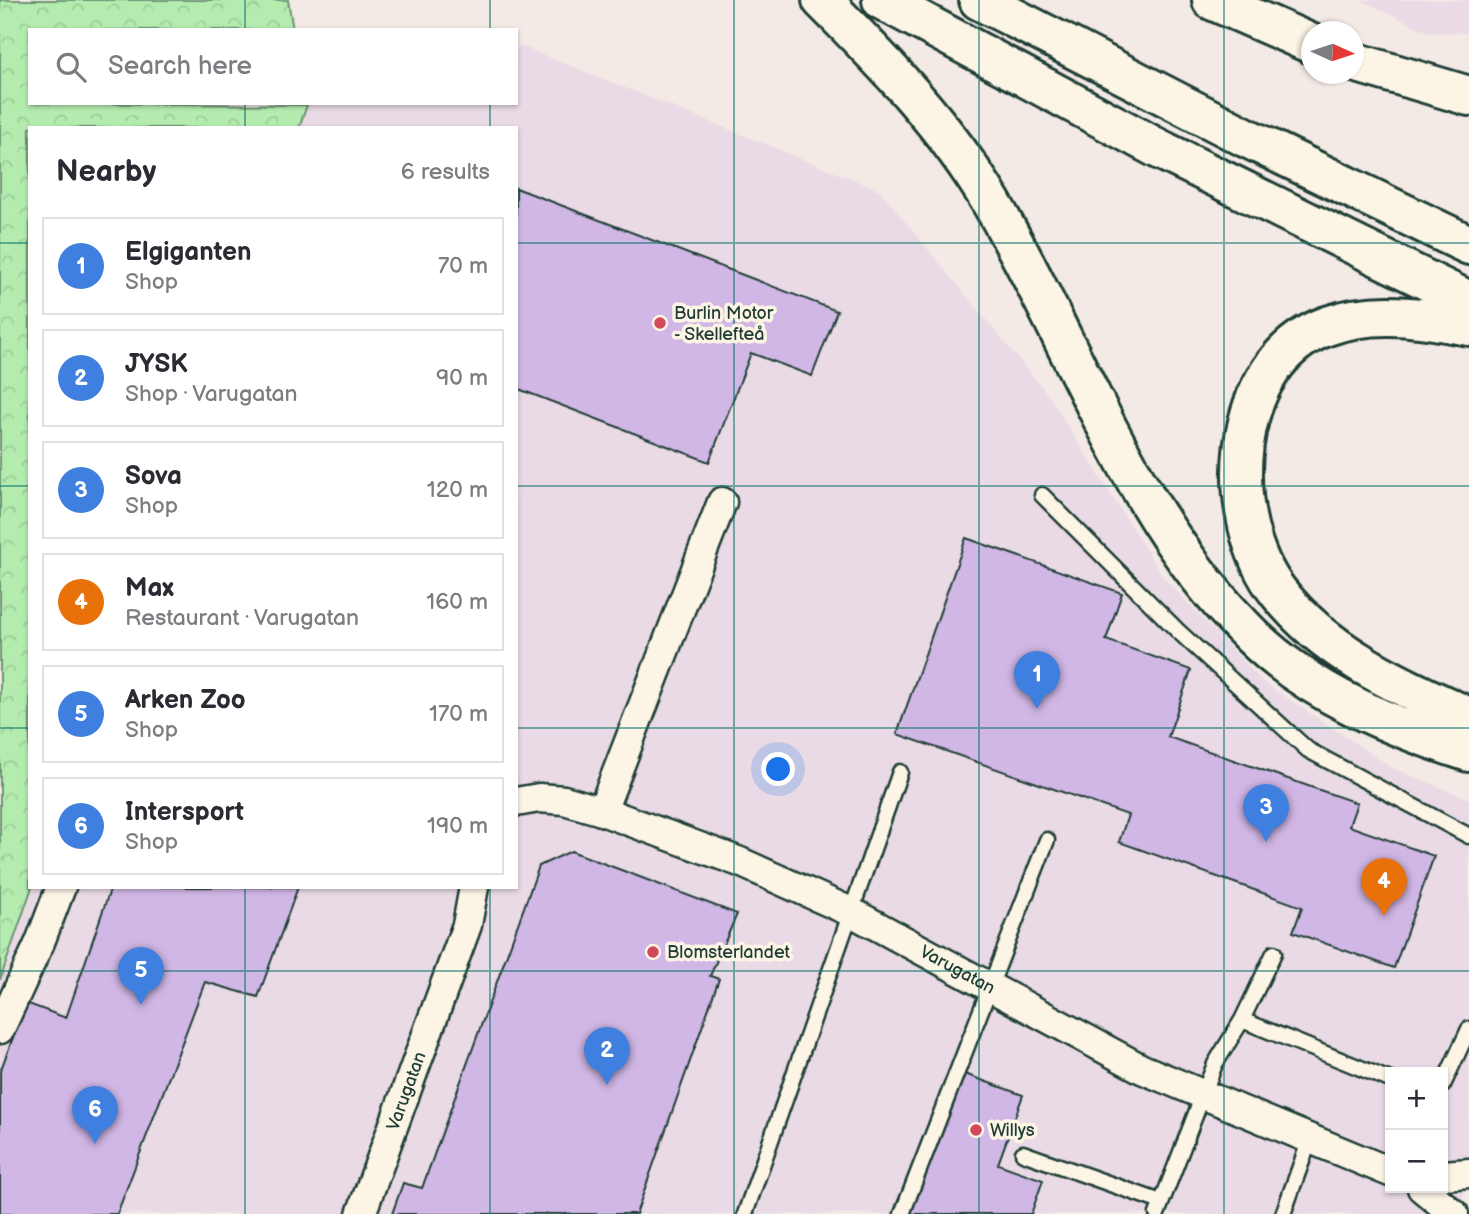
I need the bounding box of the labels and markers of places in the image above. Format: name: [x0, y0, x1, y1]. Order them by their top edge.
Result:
place label: Burlin Motor - Skellefteå: [674, 303, 774, 345]
marker: Burlin Motor - Skellefteå: [652, 315, 668, 331]
pin: 1: [1014, 651, 1060, 709]
pin: 3: [1243, 784, 1289, 842]
pin: 4: [1361, 858, 1407, 916]
place label: Blomsterlandet: [667, 942, 791, 963]
marker: Blomsterlandet: [645, 944, 661, 960]
pin: 5: [118, 947, 164, 1005]
pin: 2: [584, 1027, 630, 1085]
pin: 6: [72, 1086, 118, 1144]
place label: Willys: [990, 1120, 1035, 1141]
marker: Willys: [968, 1122, 984, 1138]

